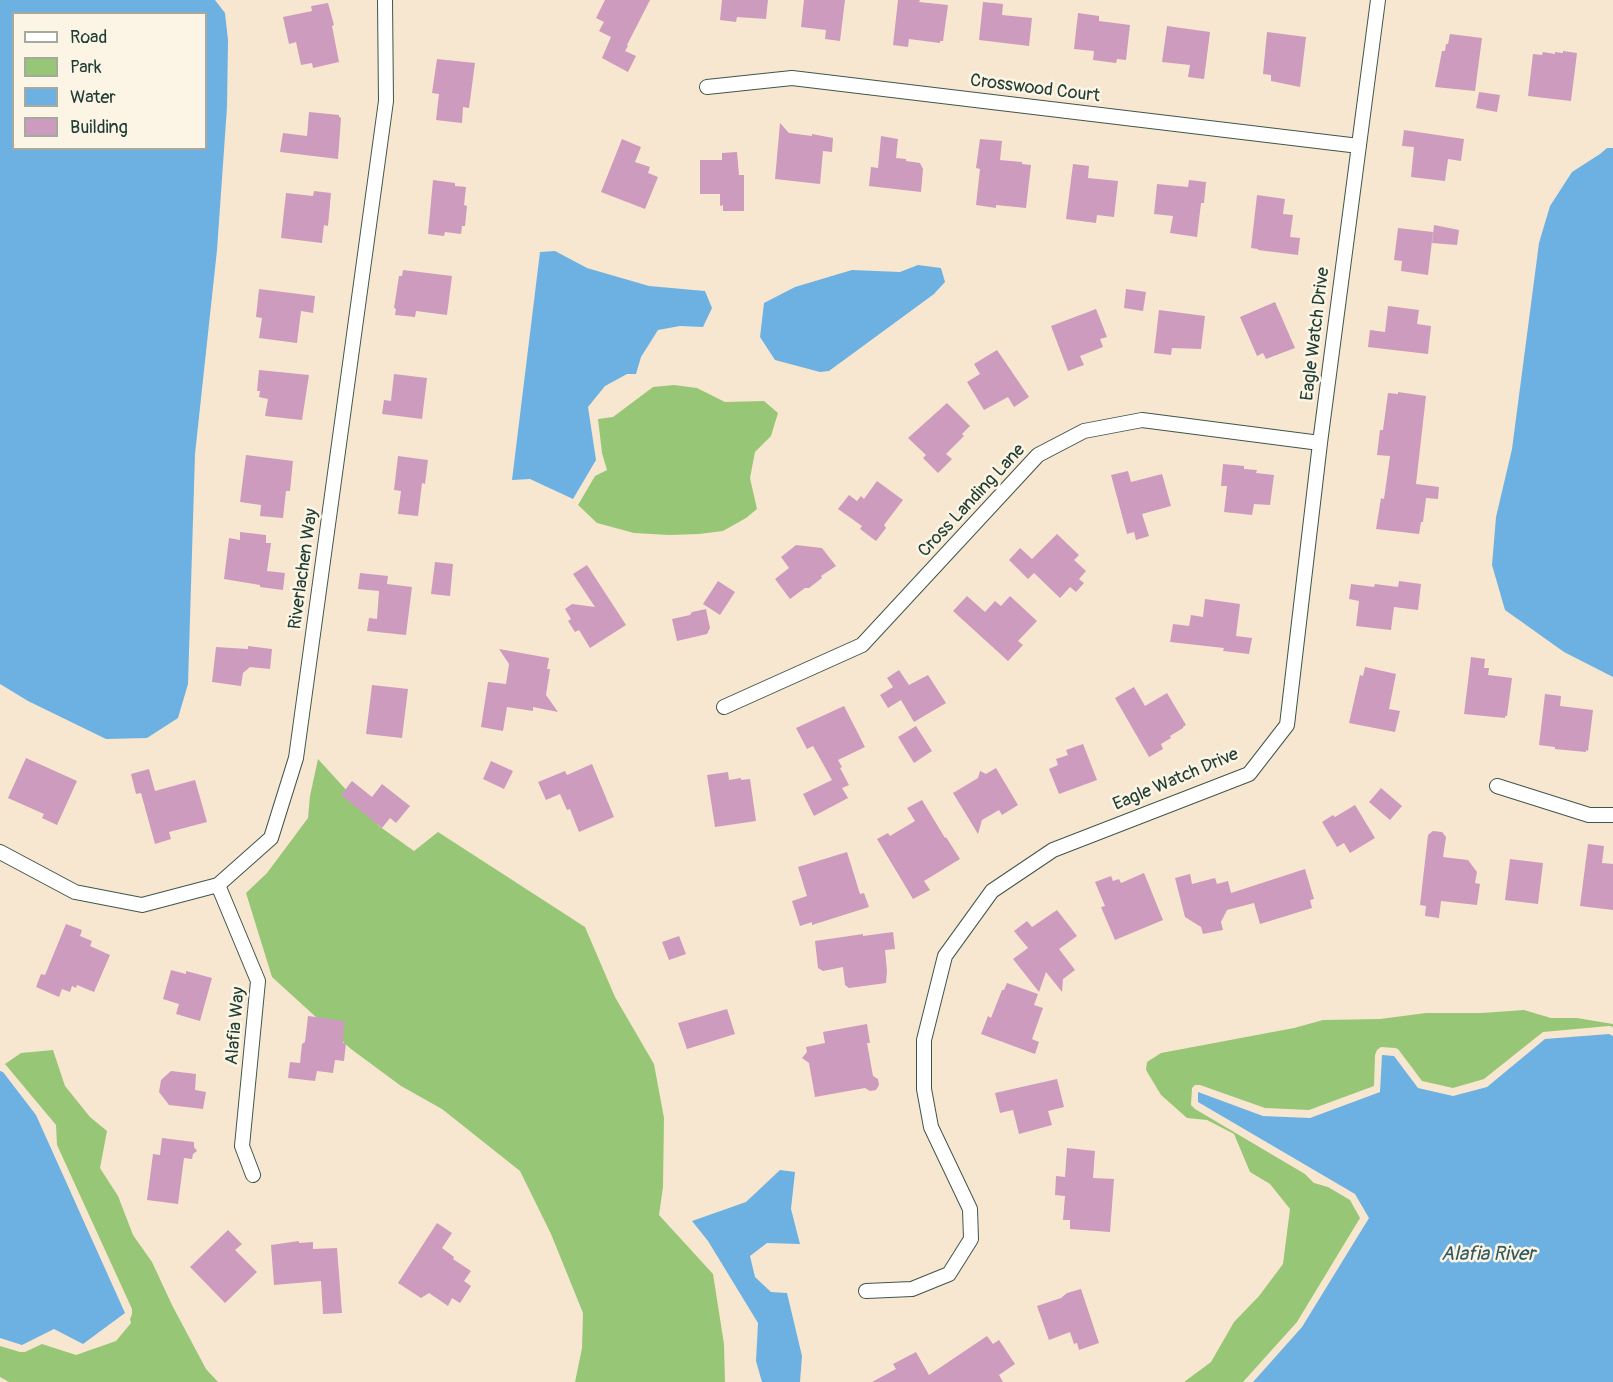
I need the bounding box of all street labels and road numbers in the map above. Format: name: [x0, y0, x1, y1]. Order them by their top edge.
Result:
street label: Crosswood Court: [969, 70, 1101, 108]
street label: Eagle Watch Drive: [1297, 266, 1335, 402]
street label: Cross Landing Lane: [914, 440, 1030, 562]
street label: Riverlachen Way: [285, 507, 323, 631]
street label: Eagle Watch Drive: [1110, 744, 1242, 816]
street label: Alafia Way: [222, 986, 250, 1066]

